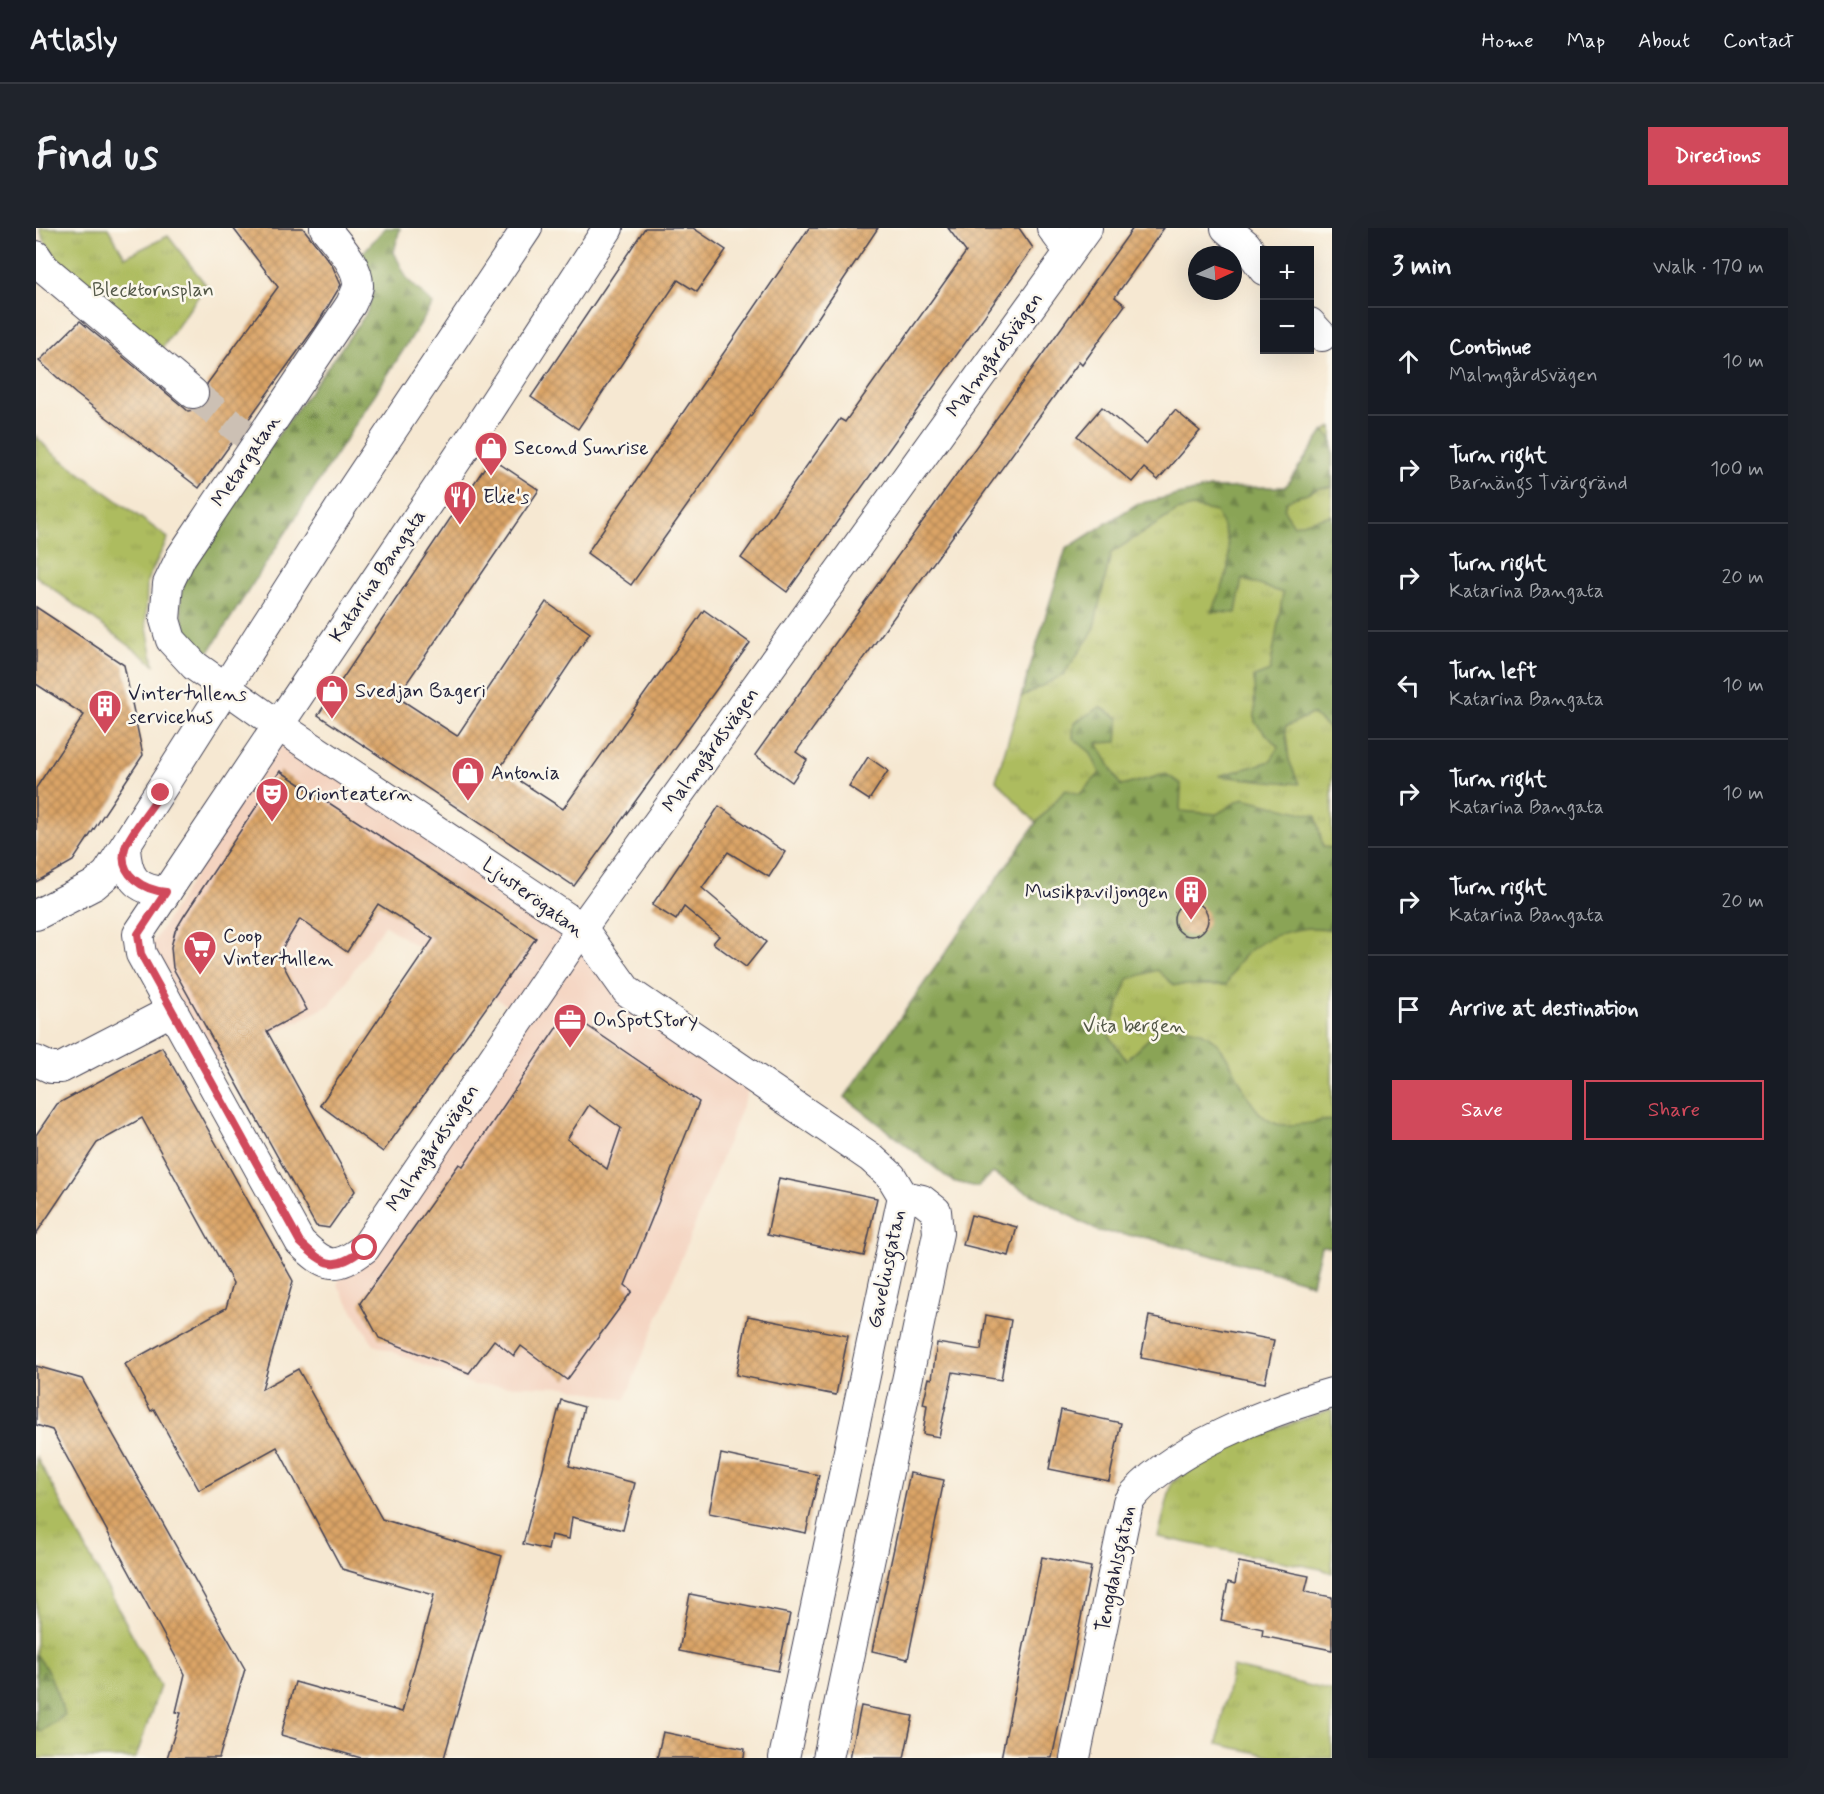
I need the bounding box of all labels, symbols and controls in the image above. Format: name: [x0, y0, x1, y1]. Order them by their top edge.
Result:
text: Atlasly: [30, 23, 118, 60]
text: Home: [1482, 27, 1534, 55]
text: Map: [1567, 27, 1605, 55]
text: About: [1638, 27, 1690, 55]
text: Contact: [1723, 27, 1794, 55]
button: Directions: [1648, 127, 1788, 185]
text: Find us: [36, 129, 158, 184]
north arrow: [1188, 246, 1242, 300]
map controls: [1260, 246, 1314, 354]
button: +: [1260, 246, 1314, 300]
text: 3 min: [1392, 250, 1452, 284]
text: Walk · 170 m: [1653, 254, 1764, 281]
park label: Blecktornsplan: [92, 277, 214, 304]
street label: Malmgårdsvägen: [940, 287, 1050, 423]
button: −: [1260, 300, 1314, 354]
text: Continue: [1449, 334, 1531, 362]
icon: ahead: [1392, 345, 1425, 378]
text: 10 m: [1722, 348, 1764, 375]
text: Malmgårdsvägen: [1449, 362, 1598, 389]
street label: Metargatan: [205, 409, 287, 513]
shop icon: Second Sunrise: [473, 430, 509, 477]
place label: Second Sunrise: [514, 435, 649, 462]
text: Turn right: [1449, 442, 1547, 470]
icon: right: [1392, 453, 1425, 486]
text: 100 m: [1710, 456, 1764, 483]
text: Barnängs Tvärgränd: [1449, 470, 1628, 497]
restaurant icon: Elie's: [442, 479, 478, 526]
place label: Elie's: [483, 484, 530, 511]
street label: Katarina Bangata: [323, 504, 433, 648]
text: Turn right: [1449, 550, 1547, 578]
icon: right: [1392, 561, 1425, 594]
text: 20 m: [1721, 564, 1764, 591]
text: Katarina Bangata: [1449, 578, 1604, 605]
text: Turn left: [1449, 658, 1537, 686]
icon: left: [1392, 669, 1425, 702]
text: 10 m: [1722, 672, 1764, 699]
shop icon: Svedjan Bageri: [314, 673, 350, 720]
place label: Svedjan Bageri: [355, 678, 486, 705]
place label: Vintertullens servicehus: [128, 681, 247, 731]
street label: Malmgårdsvägen: [656, 682, 766, 818]
text: Katarina Bangata: [1449, 686, 1604, 713]
building icon: Vintertullens servicehus: [87, 688, 123, 735]
shop icon: Antonia: [450, 755, 486, 802]
place label: Antonia: [491, 760, 560, 787]
text: Turn right: [1449, 766, 1547, 794]
theatre icon: Orionteatern: [254, 776, 290, 823]
icon: right: [1392, 777, 1425, 810]
route end: [147, 779, 173, 805]
text: 10 m: [1722, 780, 1764, 807]
place label: Orionteatern: [295, 781, 413, 808]
text: Katarina Bangata: [1449, 794, 1604, 821]
street label: Ljusterögatan: [476, 852, 590, 944]
building icon: Musikpaviljongen: [1173, 874, 1209, 921]
text: Turn right: [1449, 874, 1547, 902]
place label: Musikpaviljongen: [1025, 879, 1168, 907]
icon: right: [1392, 885, 1425, 918]
text: 20 m: [1721, 888, 1764, 915]
text: Katarina Bangata: [1449, 902, 1604, 929]
place label: Coop Vintertullen: [223, 923, 333, 973]
supermarket icon: Coop Vintertullen: [182, 929, 218, 976]
icon: arrive: [1392, 993, 1425, 1026]
text: Arrive at destination: [1449, 995, 1639, 1023]
office icon: OnSpotStory: [552, 1002, 588, 1049]
place label: OnSpotStory: [593, 1007, 698, 1034]
park label: Vita bergen: [1083, 1013, 1186, 1042]
street label: Malmgårdsvägen: [380, 1079, 486, 1217]
button: Save: [1392, 1080, 1572, 1140]
button: Share: [1584, 1080, 1764, 1140]
street label: Gaveliusgatan: [861, 1207, 915, 1331]
route start: [351, 1234, 377, 1260]
street label: Tengdahlsgatan: [1089, 1503, 1145, 1635]

